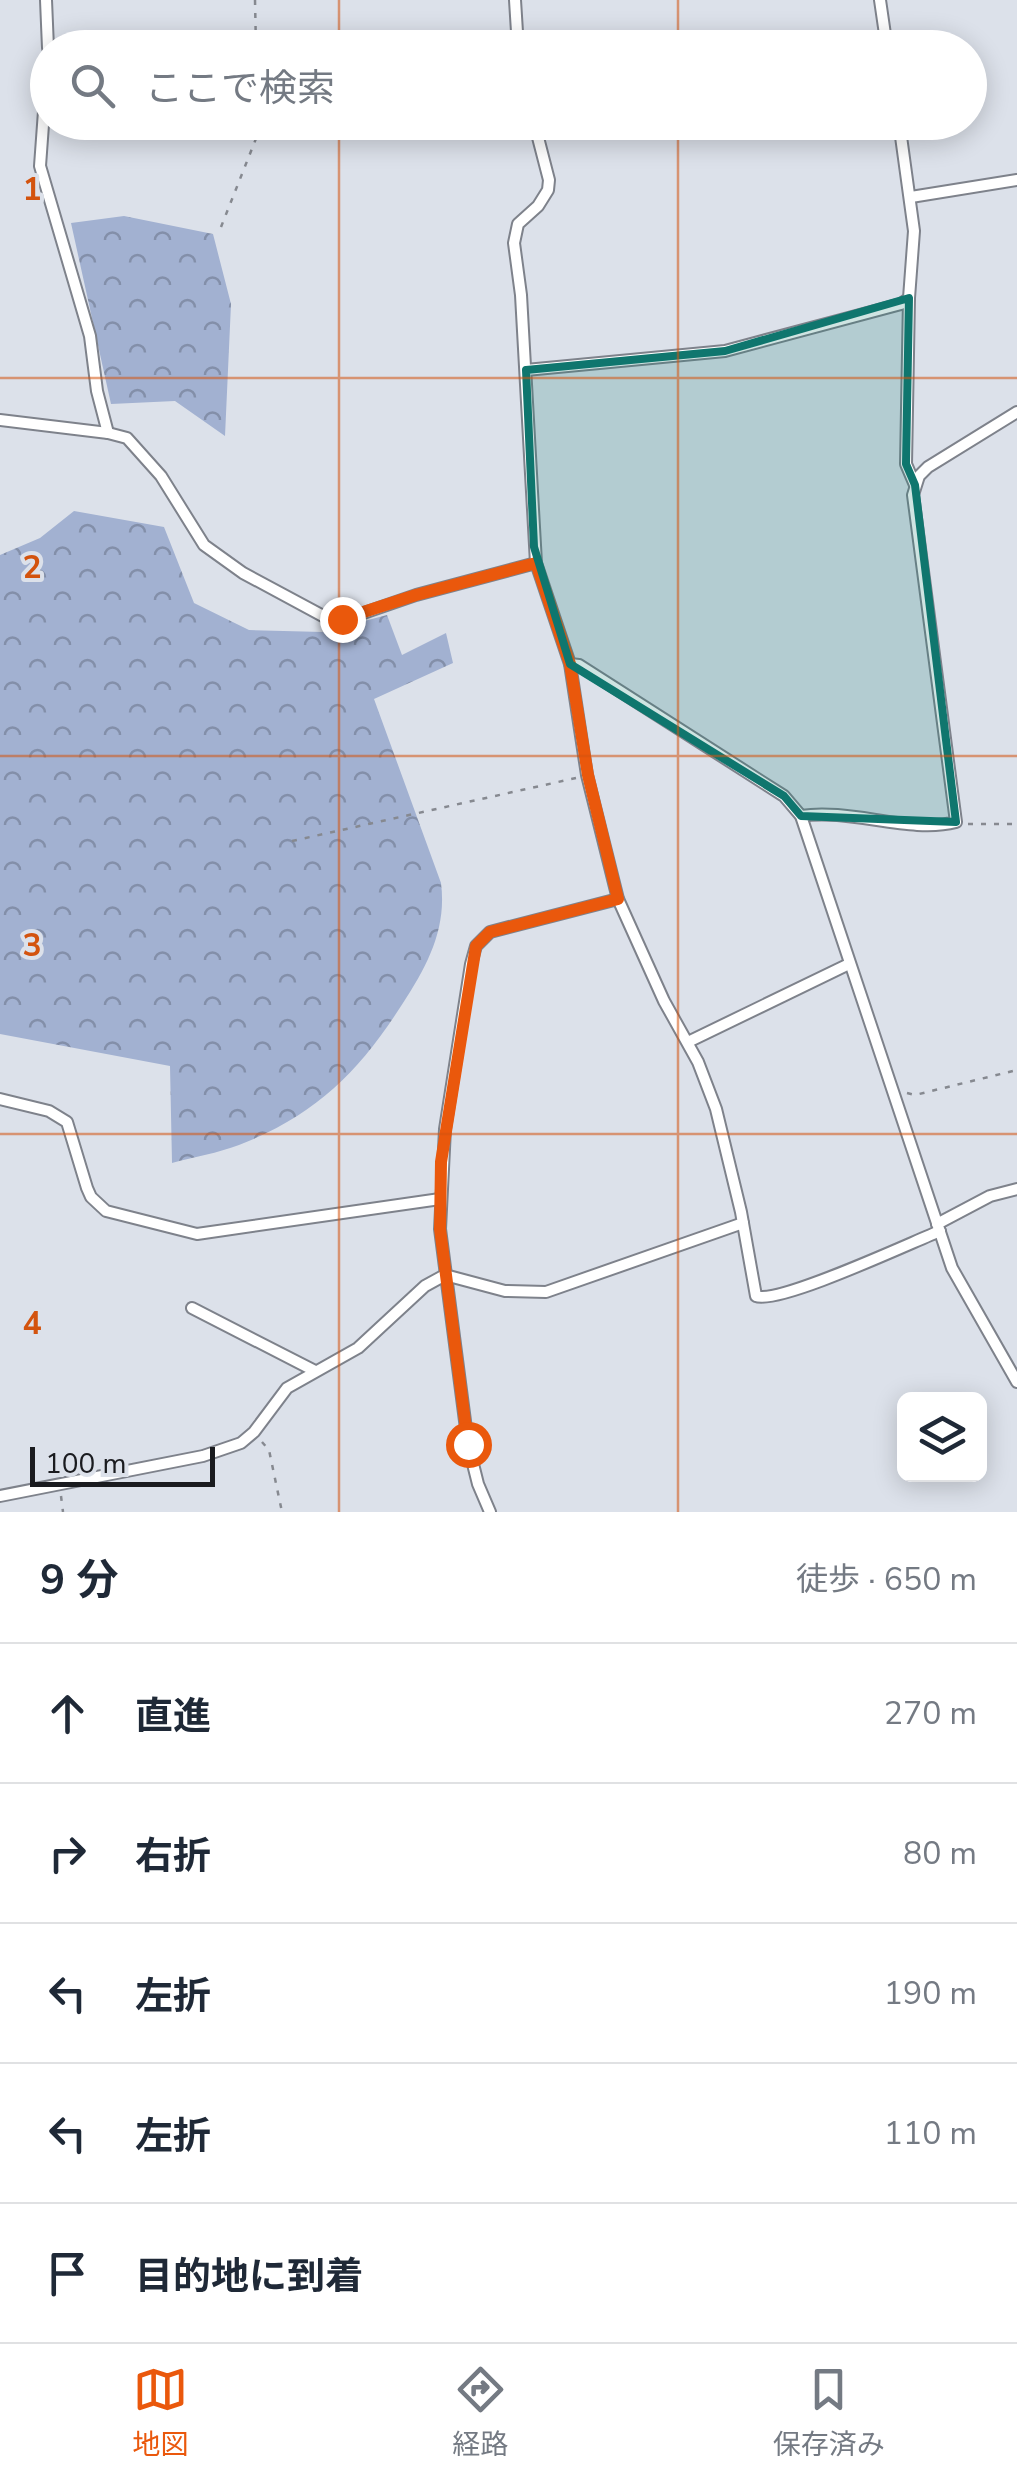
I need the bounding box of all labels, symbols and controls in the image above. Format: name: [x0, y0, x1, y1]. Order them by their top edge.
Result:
search box: [30, 30, 987, 140]
icon: search: [65, 58, 120, 113]
text: ここで検索: [145, 63, 335, 114]
text: 1: [22, 168, 42, 211]
text: 2: [22, 546, 42, 589]
route end: [320, 597, 366, 643]
text: 3: [22, 924, 42, 967]
text: 4: [22, 1302, 42, 1345]
map controls: [897, 1392, 987, 1482]
button: layers: [897, 1392, 987, 1482]
route start: [446, 1422, 492, 1468]
scale bar: [30, 1442, 215, 1486]
text: 100 m: [45, 1445, 127, 1483]
text: 9 分: [40, 1552, 119, 1609]
text: 徒歩 · 650 m: [796, 1558, 977, 1601]
icon: ahead: [40, 1686, 95, 1741]
text: 直進: [135, 1691, 211, 1742]
text: 270 m: [884, 1692, 977, 1735]
icon: right: [40, 1826, 95, 1881]
text: 右折: [135, 1831, 211, 1882]
text: 80 m: [903, 1832, 977, 1875]
icon: left: [40, 1966, 95, 2021]
text: 左折: [135, 1971, 211, 2022]
text: 190 m: [884, 1972, 977, 2015]
icon: left: [40, 2106, 95, 2161]
text: 左折: [135, 2111, 211, 2162]
text: 110 m: [884, 2112, 977, 2155]
icon: arrive: [40, 2246, 95, 2301]
text: 目的地に到着: [135, 2251, 363, 2302]
tab: 地図: [132, 2362, 188, 2464]
tab: 経路: [452, 2362, 509, 2464]
tab: 保存済み: [773, 2362, 885, 2464]

